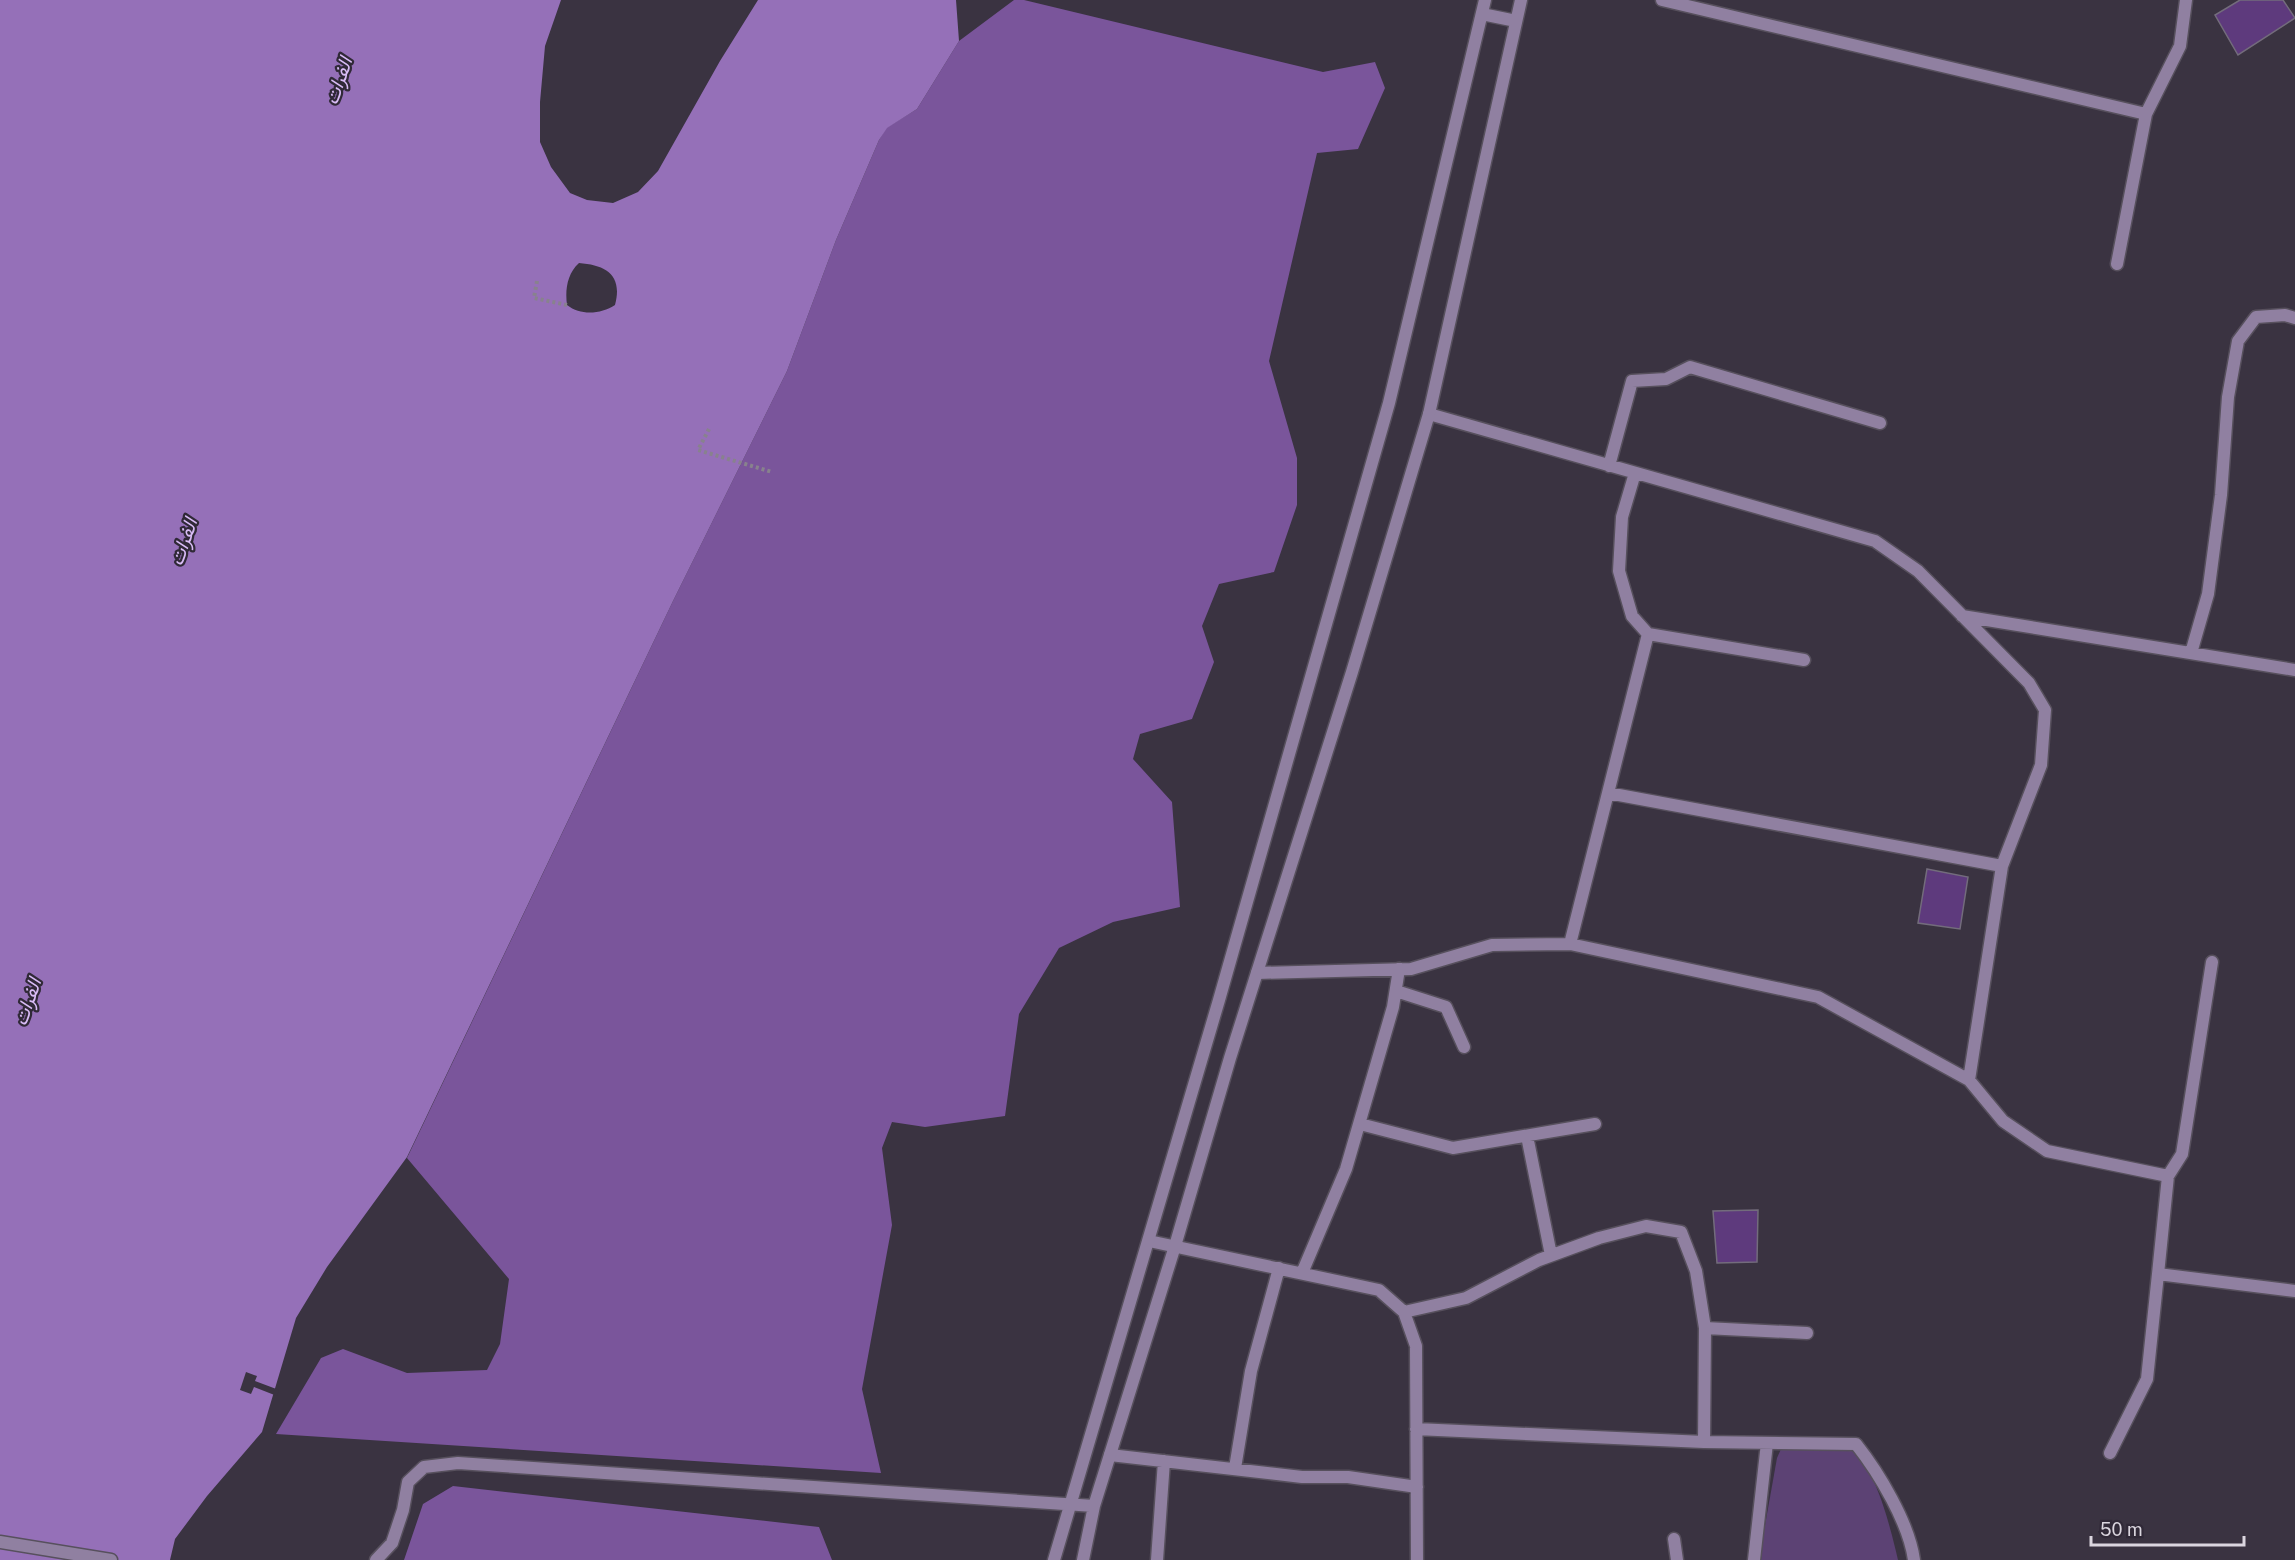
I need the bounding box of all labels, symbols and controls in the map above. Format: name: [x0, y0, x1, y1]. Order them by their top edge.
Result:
water label: الفرات: [319, 52, 359, 108]
water label: الفرات: [164, 513, 204, 569]
water label: الفرات: [8, 973, 48, 1029]
scale bar: [2091, 1509, 2244, 1547]
text: 50 m: [2100, 1519, 2143, 1540]

